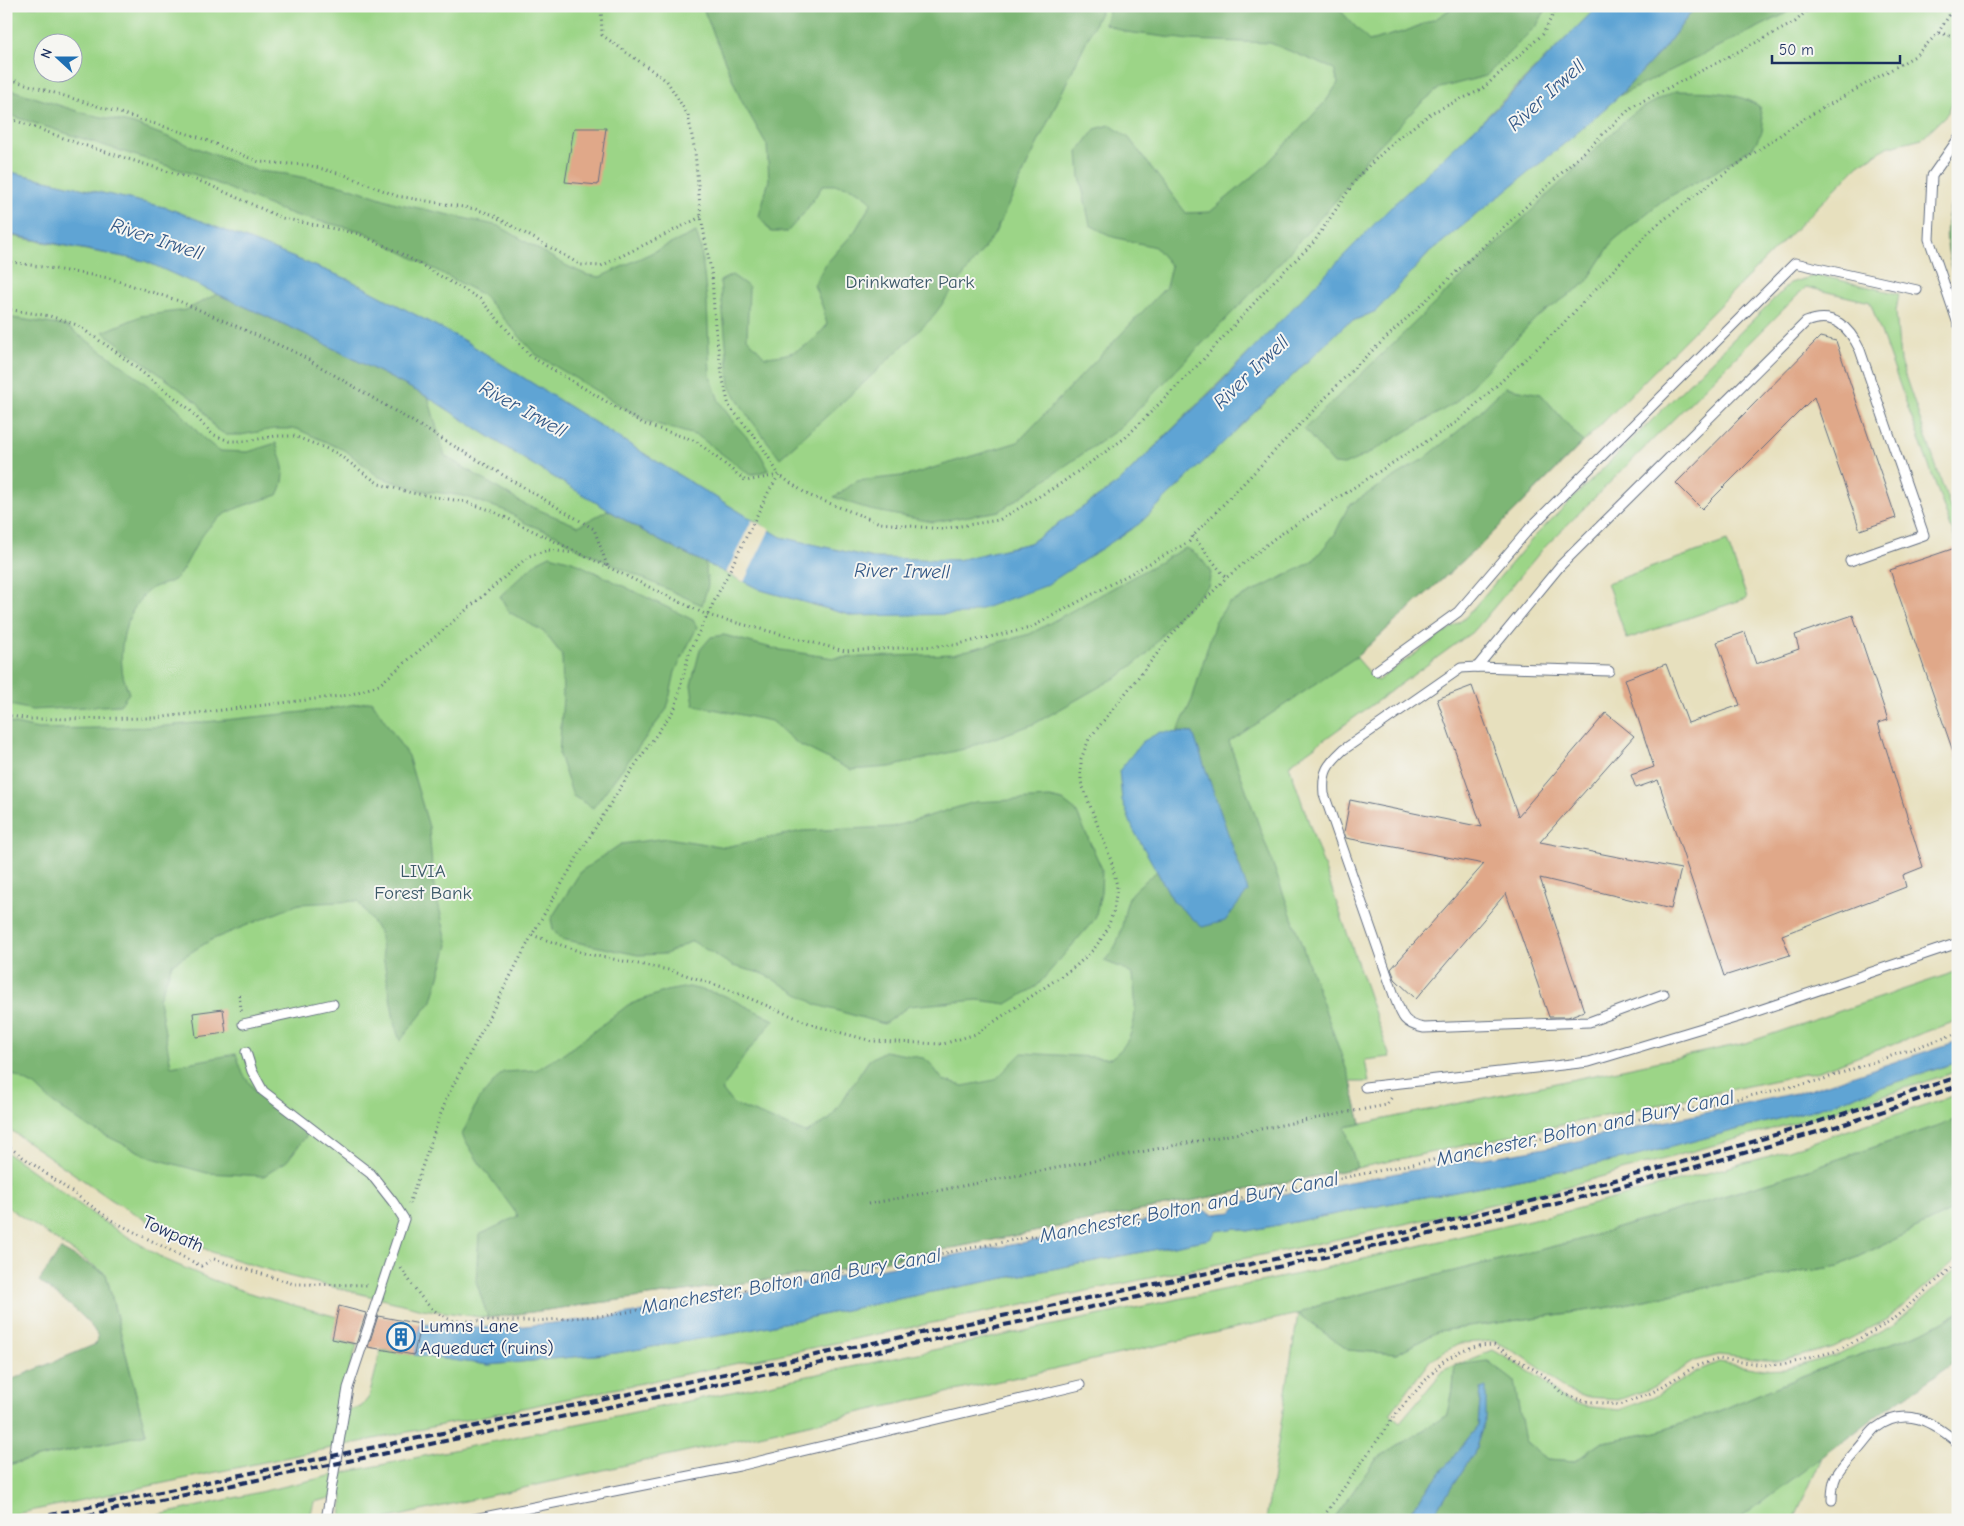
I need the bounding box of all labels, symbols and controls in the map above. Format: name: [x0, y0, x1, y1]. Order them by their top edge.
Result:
north arrow: [32, 32, 82, 82]
scale bar: [1772, 32, 1899, 64]
text: 50 m: [1779, 41, 1814, 59]
text: N: [37, 46, 56, 61]
water label: River Irwell: [1503, 54, 1590, 136]
water label: River Irwell: [108, 213, 207, 265]
park label: Drinkwater Park: [845, 271, 975, 293]
water label: River Irwell: [1209, 330, 1294, 414]
water label: River Irwell: [475, 376, 571, 443]
water label: River Irwell: [854, 559, 951, 583]
park label: LIVIA Forest Bank: [374, 860, 473, 904]
water label: Manchester, Bolton and Bury Canal: [1433, 1085, 1737, 1171]
water label: Manchester, Bolton and Bury Canal: [1037, 1167, 1341, 1247]
street label: Towpath: [139, 1211, 207, 1257]
water label: Manchester, Bolton and Bury Canal: [638, 1243, 943, 1319]
place label: Lumns Lane Aqueduct (ruins): [420, 1315, 554, 1359]
building icon: Lumns Lane Aqueduct (ruins): [386, 1322, 416, 1352]

